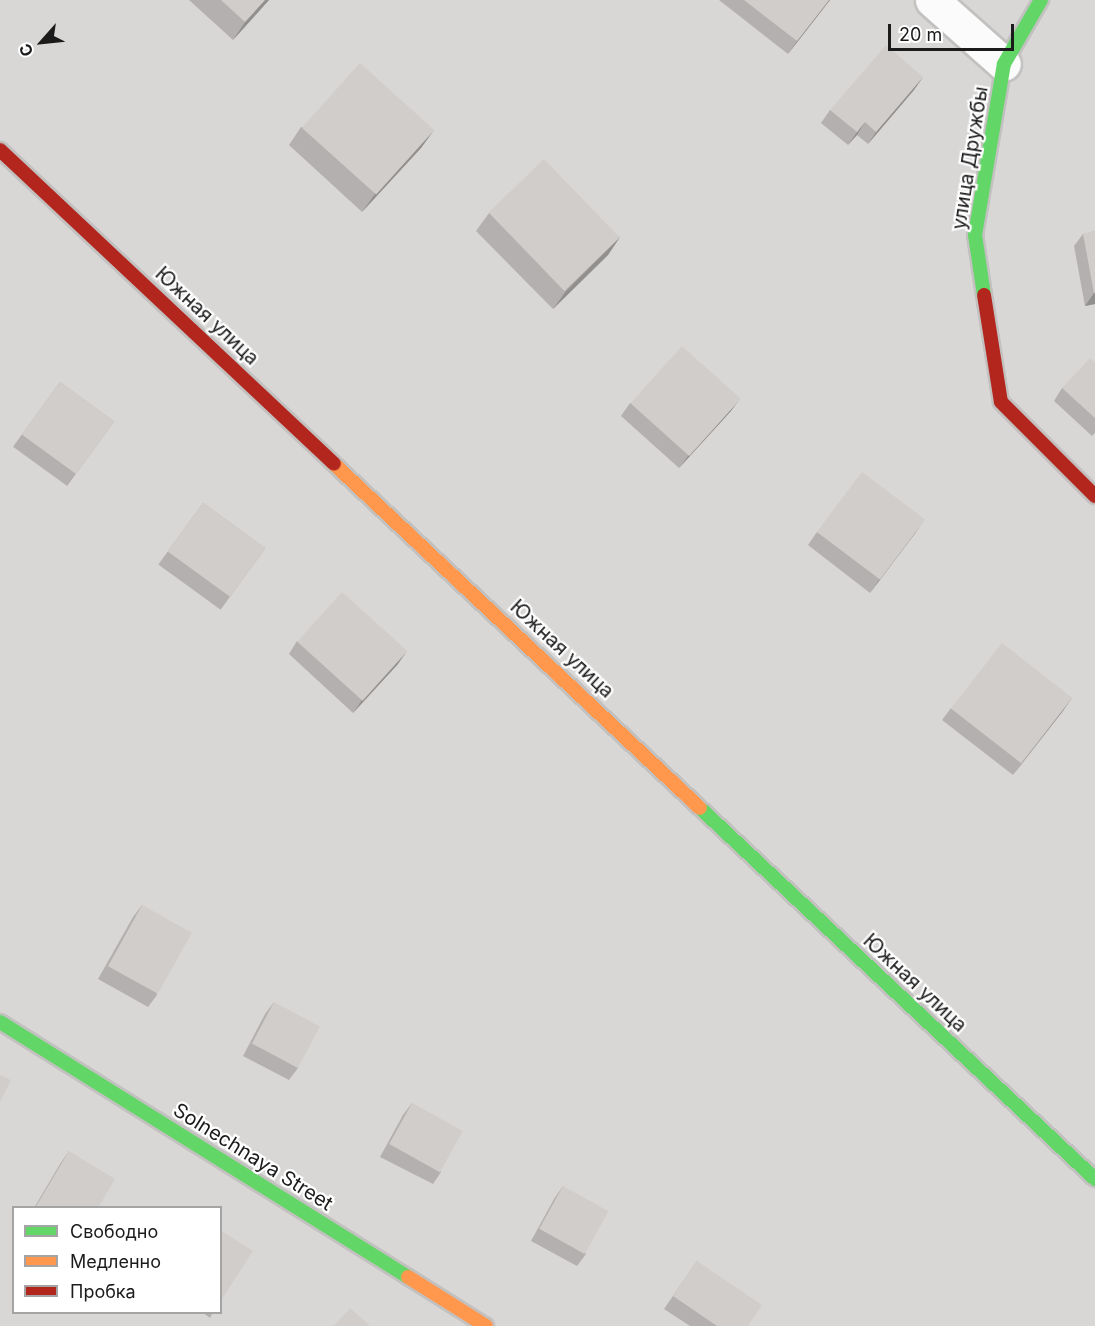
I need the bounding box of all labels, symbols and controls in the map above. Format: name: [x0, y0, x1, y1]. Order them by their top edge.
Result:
north arrow: [12, 12, 72, 72]
scale bar: [891, 12, 1017, 50]
text: 20 m: [899, 24, 942, 45]
text: С: [14, 40, 38, 60]
street label: улица Дружбы: [947, 85, 993, 231]
street label: Южная улица: [150, 262, 264, 370]
street label: Южная улица: [505, 595, 619, 703]
street label: Южная улица: [858, 929, 972, 1037]
street label: Solnechnaya Street: [169, 1098, 337, 1216]
legend: [12, 1206, 222, 1314]
text: Свободно: [70, 1221, 158, 1242]
text: Медленно: [70, 1251, 161, 1272]
text: Пробка: [70, 1281, 136, 1302]

